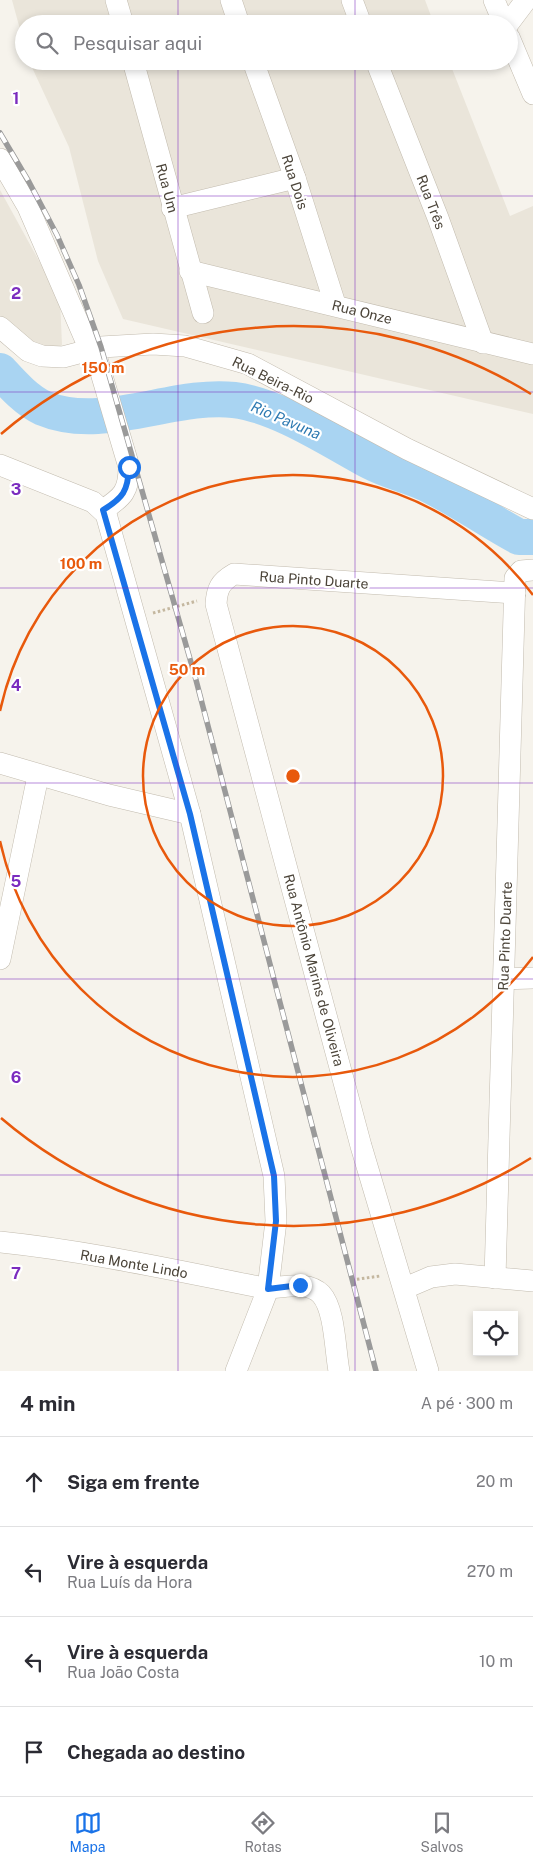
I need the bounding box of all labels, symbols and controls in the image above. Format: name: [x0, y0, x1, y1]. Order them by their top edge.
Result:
search box: [15, 15, 518, 70]
icon: search: [33, 29, 61, 57]
text: Pesquisar aqui: [73, 32, 202, 54]
text: 1: [13, 89, 19, 108]
street label: Rua Dois: [279, 153, 311, 211]
street label: Rua Um: [153, 162, 181, 214]
street label: Rua Três: [413, 173, 449, 231]
text: 2: [11, 284, 21, 303]
street label: Rua Onze: [330, 297, 394, 327]
street label: Rua Beira-Rio: [230, 353, 316, 407]
text: 150 m: [81, 359, 125, 376]
water label: Rio Pavuna: [249, 398, 323, 442]
route start: [118, 456, 141, 479]
text: 3: [11, 480, 21, 499]
text: 100 m: [60, 555, 102, 572]
street label: Rua Pinto Duarte: [259, 568, 369, 592]
text: 50 m: [169, 661, 205, 678]
text: 4: [11, 676, 22, 695]
centre of rings: [284, 767, 302, 785]
text: 5: [11, 872, 22, 891]
street label: Rua Antônio Marins de Oliveira: [281, 872, 347, 1068]
street label: Rua Pinto Duarte: [495, 881, 515, 991]
text: 6: [11, 1068, 21, 1087]
street label: Rua Monte Lindo: [79, 1247, 189, 1281]
text: 7: [11, 1264, 21, 1283]
route end: [289, 1274, 312, 1297]
map controls: [473, 1311, 518, 1356]
button: locate: [473, 1311, 518, 1356]
text: 4 min: [20, 1391, 75, 1416]
text: A pé · 300 m: [421, 1394, 513, 1413]
icon: ahead: [20, 1468, 48, 1496]
text: Siga em frente: [67, 1471, 200, 1493]
text: 20 m: [476, 1472, 513, 1491]
text: Vire à esquerda: [67, 1551, 208, 1573]
icon: left: [20, 1558, 48, 1586]
text: 270 m: [467, 1562, 513, 1581]
text: Rua Luís da Hora: [67, 1573, 192, 1592]
text: Vire à esquerda: [67, 1641, 208, 1663]
icon: left: [20, 1648, 48, 1676]
text: 10 m: [479, 1652, 513, 1671]
text: Rua João Costa: [67, 1663, 179, 1682]
icon: arrive: [20, 1738, 48, 1766]
text: Chegada ao destino: [67, 1741, 245, 1763]
tab: Mapa: [69, 1809, 106, 1855]
tab: Rotas: [245, 1809, 282, 1855]
tab: Salvos: [421, 1809, 463, 1855]

